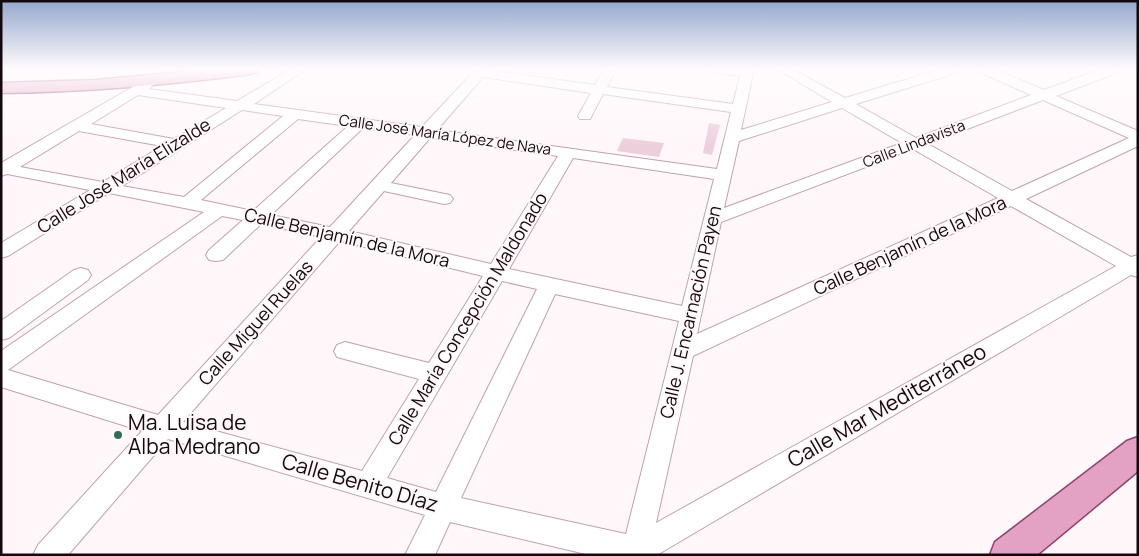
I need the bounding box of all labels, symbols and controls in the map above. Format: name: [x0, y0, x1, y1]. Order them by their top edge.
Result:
street label: Calle José María López de Nava: [338, 109, 552, 160]
street label: Calle José María Elizalde: [32, 112, 215, 238]
street label: Calle Lindavista: [860, 114, 968, 173]
street label: Calle María Concepción Maldonado: [382, 188, 552, 449]
street label: Calle Benjamín de la Mora: [809, 190, 1010, 300]
street label: Calle Benjamín de la Mora: [242, 202, 452, 272]
street label: Calle J. Encarnación Payen: [654, 203, 726, 421]
street label: Calle Miguel Ruelas: [193, 255, 318, 390]
street label: Calle Mar Mediterráneo: [782, 337, 991, 474]
place label: Ma. Luisa de Alba Medrano: [128, 408, 261, 460]
marker: Ma. Luisa de Alba Medrano: [112, 429, 124, 441]
street label: Calle Benito Díaz: [279, 446, 442, 518]

